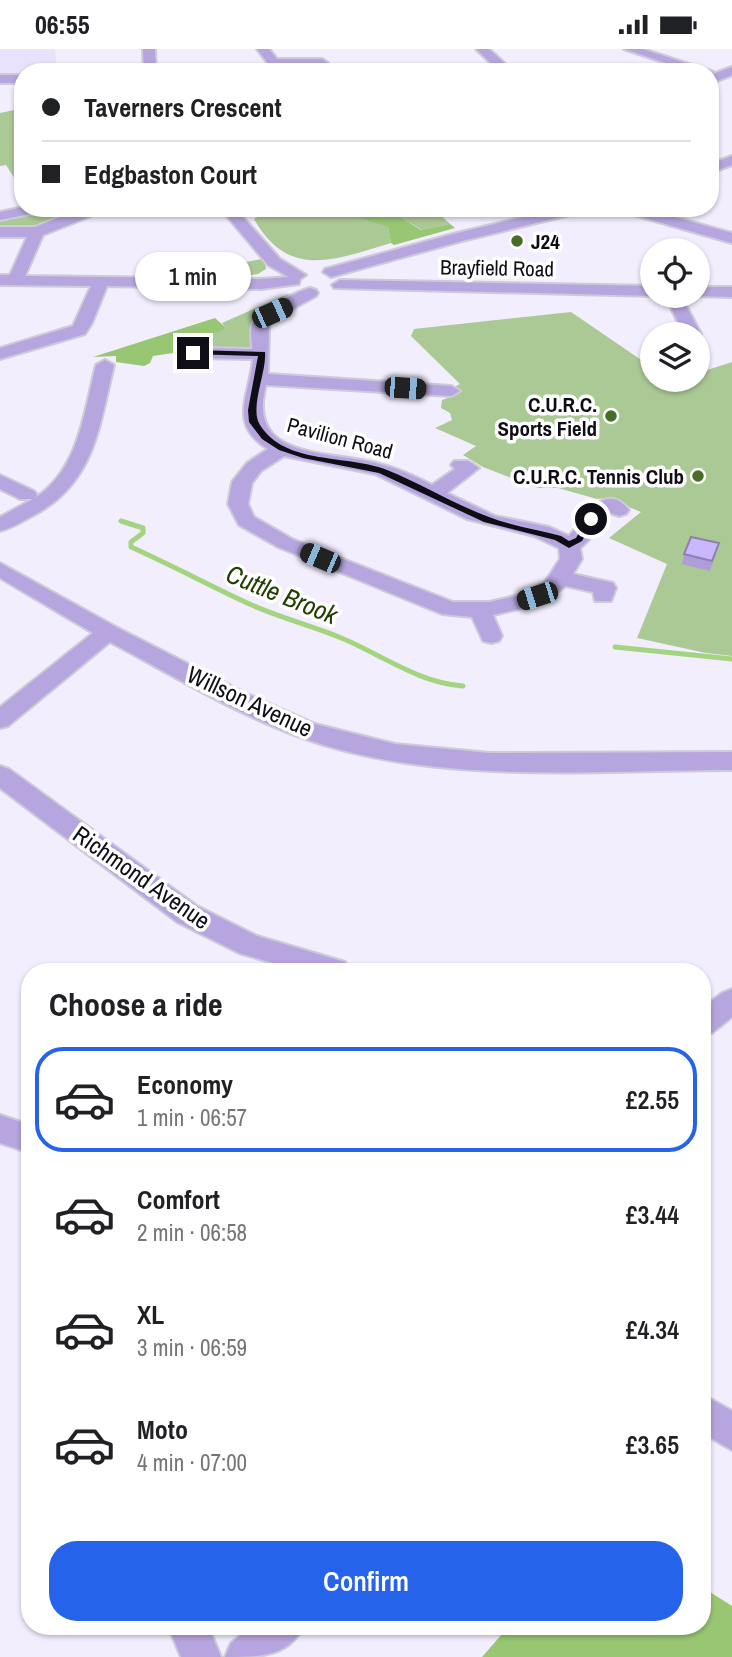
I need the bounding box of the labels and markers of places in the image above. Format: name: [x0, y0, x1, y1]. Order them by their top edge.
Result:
place label: J24: [531, 227, 560, 256]
marker: J24: [509, 233, 525, 249]
place label: C.U.R.C. Sports Field: [497, 390, 597, 443]
marker: C.U.R.C. Sports Field: [603, 408, 619, 424]
place label: C.U.R.C. Tennis Club: [513, 462, 684, 491]
marker: C.U.R.C. Tennis Club: [690, 468, 706, 484]

